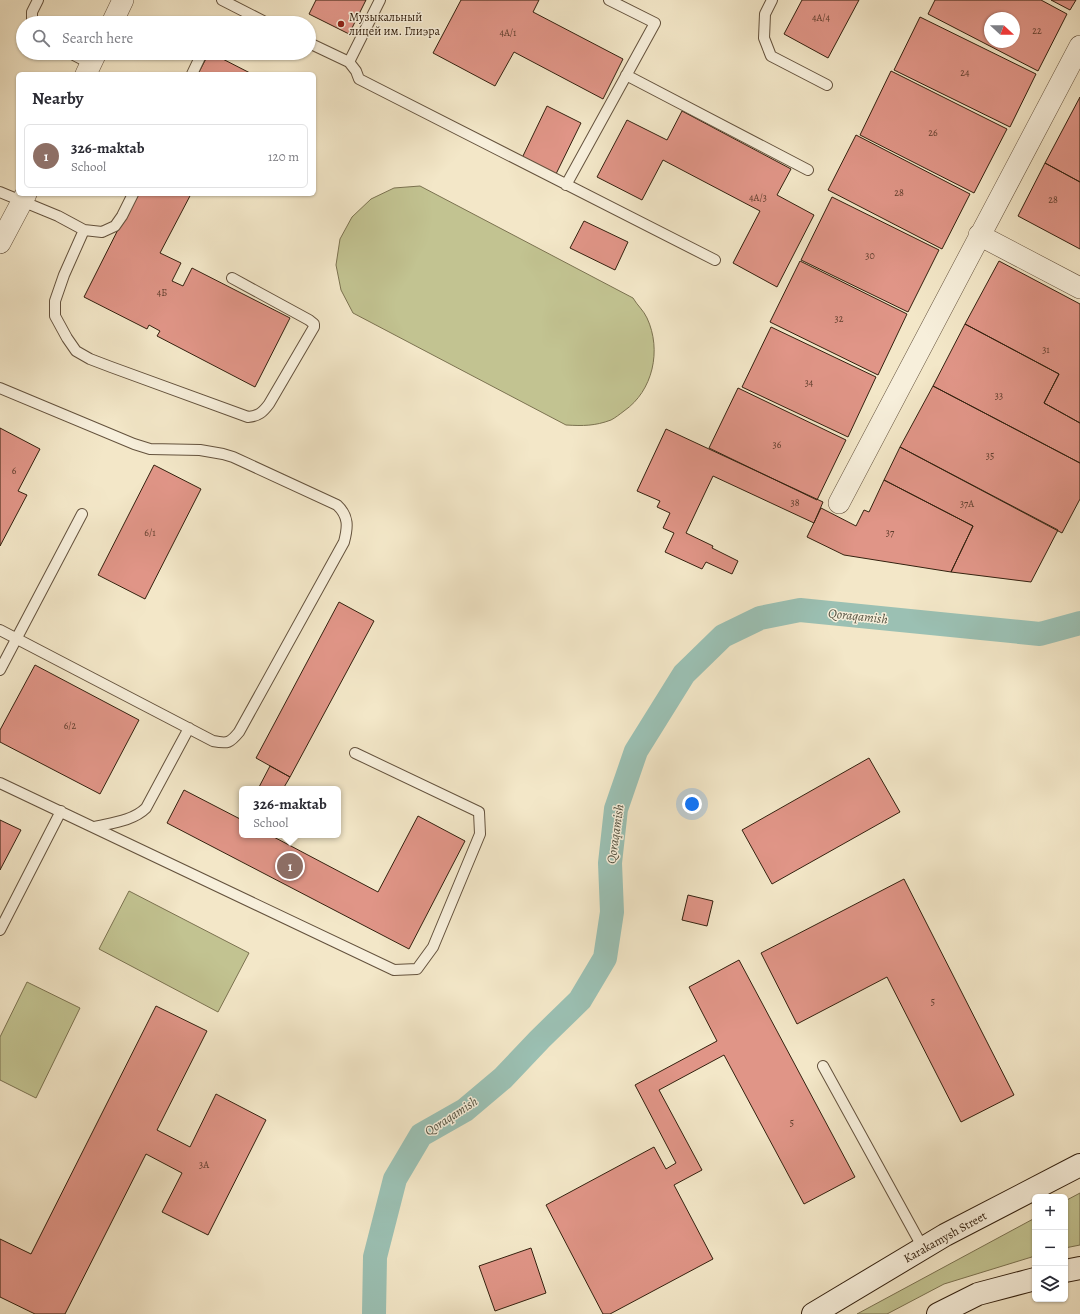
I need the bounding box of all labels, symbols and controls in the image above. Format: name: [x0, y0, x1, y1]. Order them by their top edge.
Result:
place label: Музыкальный лицей им. Глиэра: [349, 9, 441, 39]
house number: 4A/4: [812, 11, 831, 24]
north arrow: [984, 12, 1020, 48]
search box: [16, 16, 316, 60]
marker: Музыкальный лицей им. Глиэра: [336, 19, 346, 29]
house number: 22: [1032, 24, 1042, 37]
house number: 4A/1: [499, 26, 517, 39]
icon: search: [30, 27, 52, 49]
text: Search here: [62, 28, 133, 48]
house number: 24: [960, 66, 970, 79]
text: Nearby: [32, 87, 83, 110]
house number: 26: [928, 126, 938, 139]
text: 326-maktab: [71, 138, 145, 158]
text: 1: [44, 148, 48, 165]
text: 120 m: [268, 148, 299, 165]
text: School: [71, 158, 106, 175]
house number: 28: [894, 186, 904, 199]
house number: 4A/3: [749, 191, 767, 204]
house number: 28: [1048, 193, 1058, 206]
house number: 30: [865, 249, 875, 262]
house number: 4Б: [157, 286, 167, 299]
house number: 32: [835, 312, 844, 325]
house number: 31: [1042, 343, 1050, 356]
house number: 34: [805, 376, 814, 389]
house number: 33: [995, 389, 1003, 402]
house number: 36: [773, 438, 782, 451]
house number: 35: [986, 449, 994, 462]
house number: 6: [12, 464, 17, 477]
house number: 38: [790, 496, 800, 509]
house number: 37A: [960, 497, 974, 510]
house number: 6/1: [144, 526, 156, 539]
house number: 37: [886, 526, 895, 539]
water label: Qoraqamish: [827, 604, 889, 628]
house number: 6/2: [64, 719, 77, 732]
popup: [239, 786, 341, 838]
text: 326-maktab: [253, 794, 327, 814]
your location: [682, 794, 702, 814]
water label: Qoraqamish: [602, 803, 628, 865]
text: School: [253, 814, 288, 831]
pin: 1: [277, 851, 303, 881]
house number: 5: [931, 995, 935, 1008]
water label: Qoraqamish: [421, 1093, 481, 1139]
house number: 5: [790, 1116, 794, 1129]
house number: 3A: [199, 1158, 209, 1171]
map controls: [1032, 1194, 1068, 1302]
button: +: [1032, 1194, 1068, 1230]
street label: Karakamysh Street: [901, 1208, 989, 1266]
button: −: [1032, 1230, 1068, 1266]
button: layers: [1032, 1266, 1068, 1302]

